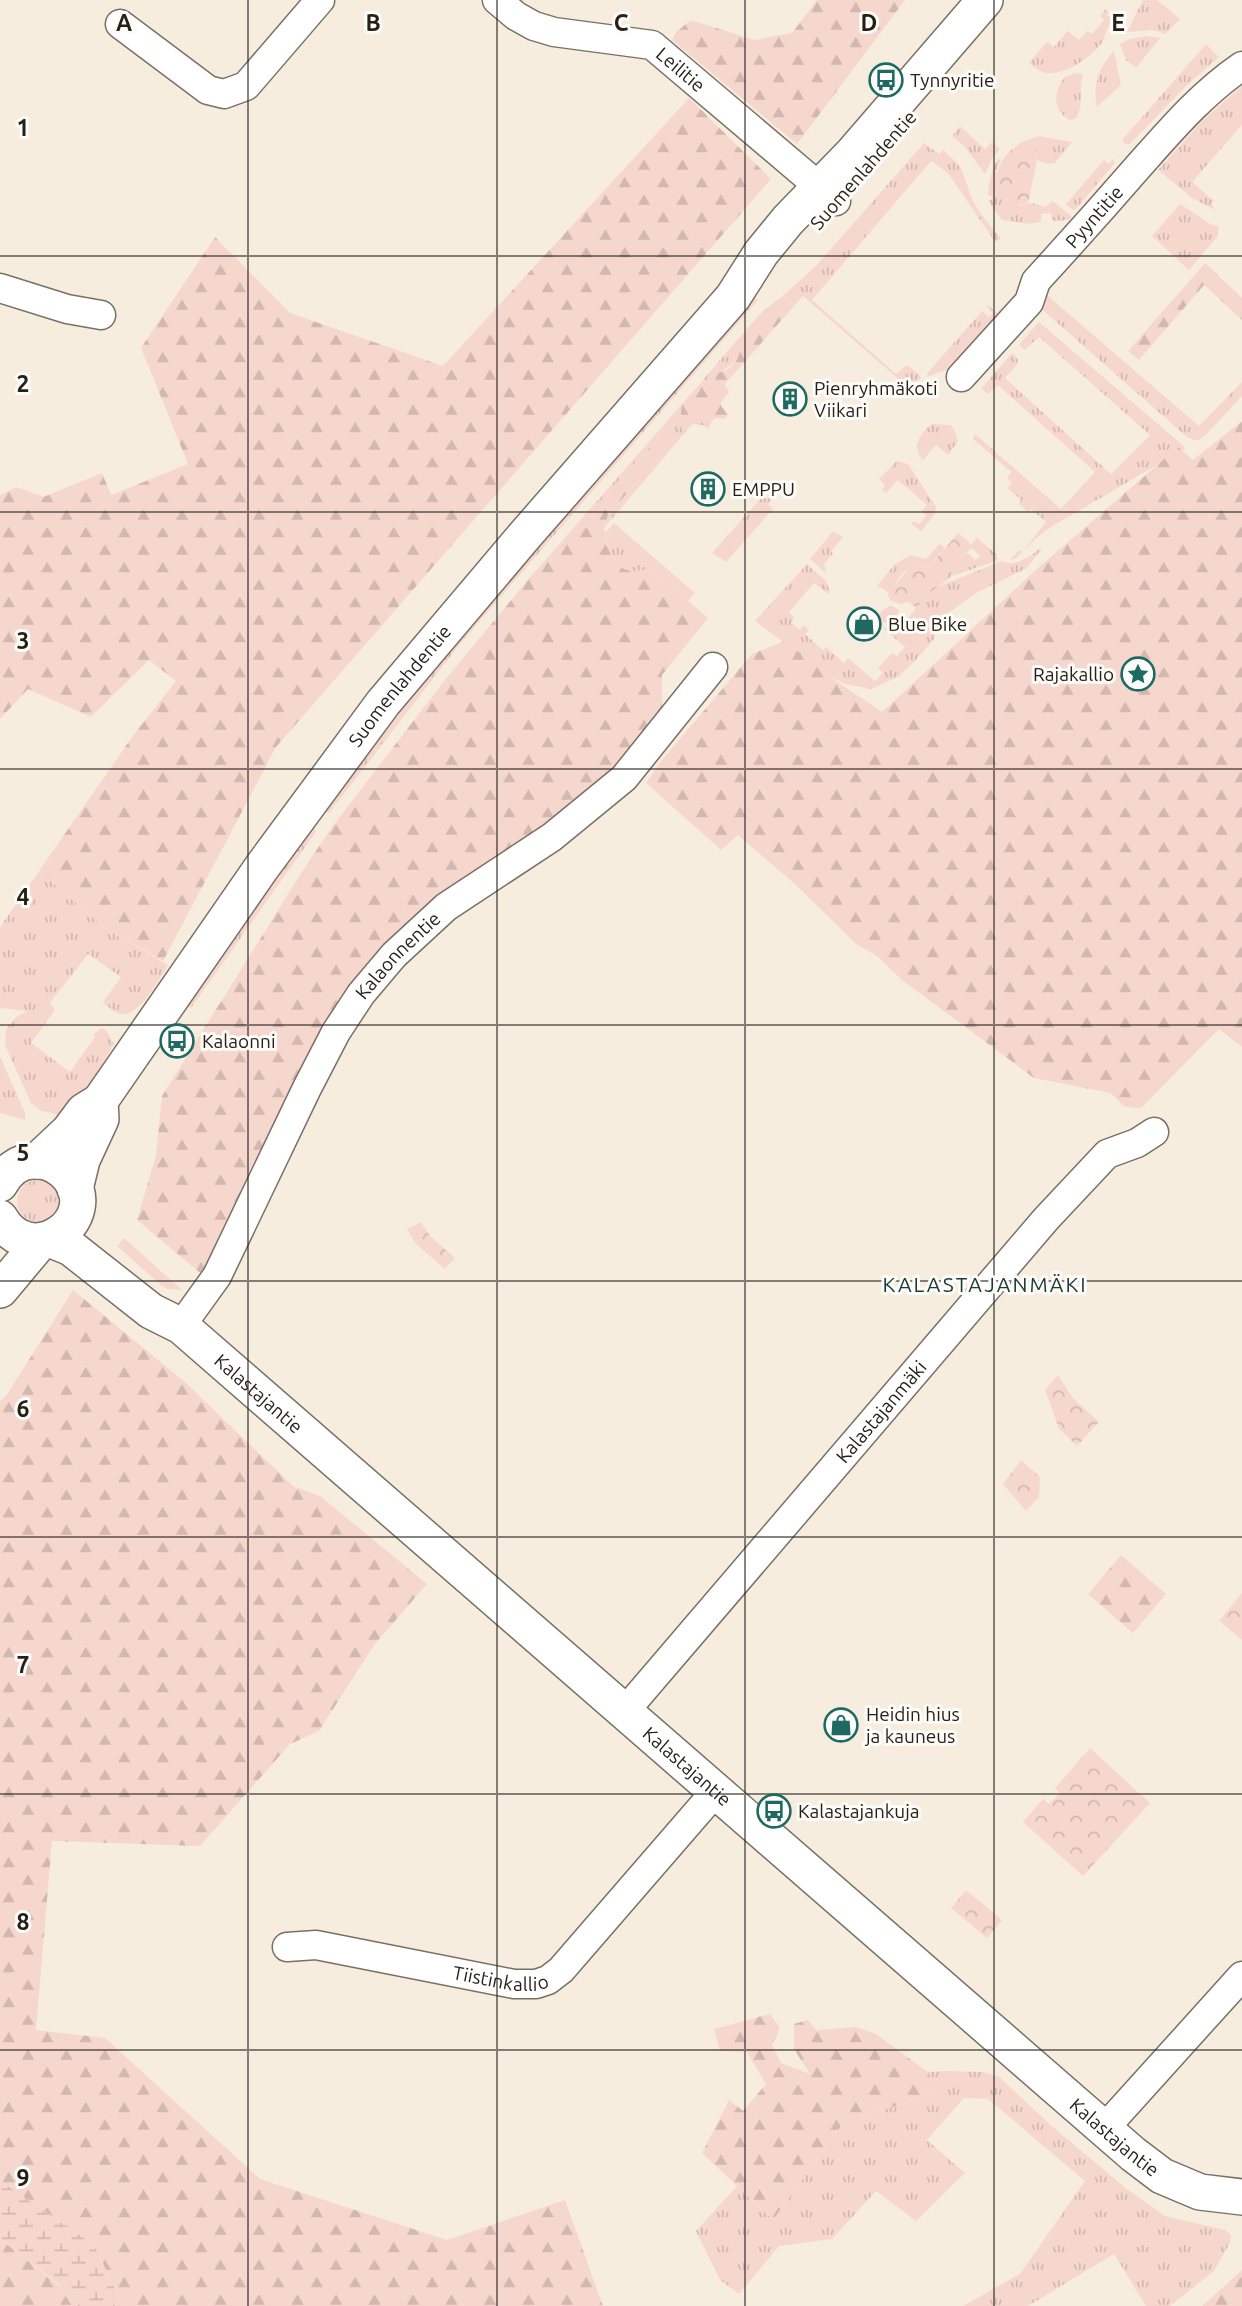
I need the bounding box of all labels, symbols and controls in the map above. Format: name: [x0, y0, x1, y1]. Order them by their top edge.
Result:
text: A: [116, 10, 132, 35]
text: B: [365, 10, 381, 35]
text: C: [614, 10, 629, 35]
text: D: [861, 10, 877, 35]
text: E: [1111, 10, 1125, 35]
street label: Leilitie: [652, 43, 710, 96]
bus stop icon: Tynnyritie: [867, 61, 905, 99]
place label: Tynnyritie: [910, 69, 994, 91]
street label: Suomenlahdentie: [805, 106, 921, 234]
text: 1: [17, 115, 29, 140]
street label: Pyyntitie: [1061, 181, 1128, 252]
text: 2: [17, 371, 29, 396]
place label: Pienryhmäkoti Viikari: [814, 377, 938, 421]
building icon: Pienryhmäkoti Viikari: [771, 380, 809, 418]
building icon: EMPPU: [689, 470, 727, 508]
place label: EMPPU: [732, 478, 795, 500]
shop icon: Blue Bike: [845, 605, 883, 643]
place label: Blue Bike: [888, 613, 967, 635]
street label: Suomenlahdentie: [344, 620, 455, 751]
text: 3: [17, 628, 29, 653]
place icon: Rajakallio: [1119, 655, 1157, 693]
place label: Rajakallio: [1033, 663, 1114, 685]
text: 4: [17, 884, 30, 909]
street label: Kalaonnentie: [351, 907, 445, 1003]
bus stop icon: Kalaonni: [158, 1022, 196, 1060]
place label: Kalaonni: [202, 1030, 276, 1052]
text: 5: [17, 1140, 29, 1165]
district label: KALASTAJANMÄKI: [882, 1272, 1088, 1296]
street label: Kalastajantie: [210, 1349, 307, 1438]
street label: Kalastajanmäki: [831, 1356, 931, 1467]
text: 6: [17, 1396, 30, 1421]
text: 7: [17, 1652, 29, 1677]
place label: Heidin hius ja kauneus: [864, 1703, 960, 1747]
shop icon: Heidin hius ja kauneus: [822, 1706, 860, 1744]
street label: Kalastajantie: [639, 1722, 736, 1810]
bus stop icon: Kalastajankuja: [755, 1792, 793, 1830]
place label: Kalastajankuja: [798, 1800, 920, 1822]
text: 8: [17, 1909, 29, 1934]
street label: Tiistinkallio: [451, 1961, 551, 1995]
street label: Kalastajantie: [1066, 2093, 1163, 2181]
text: 9: [17, 2165, 29, 2190]

